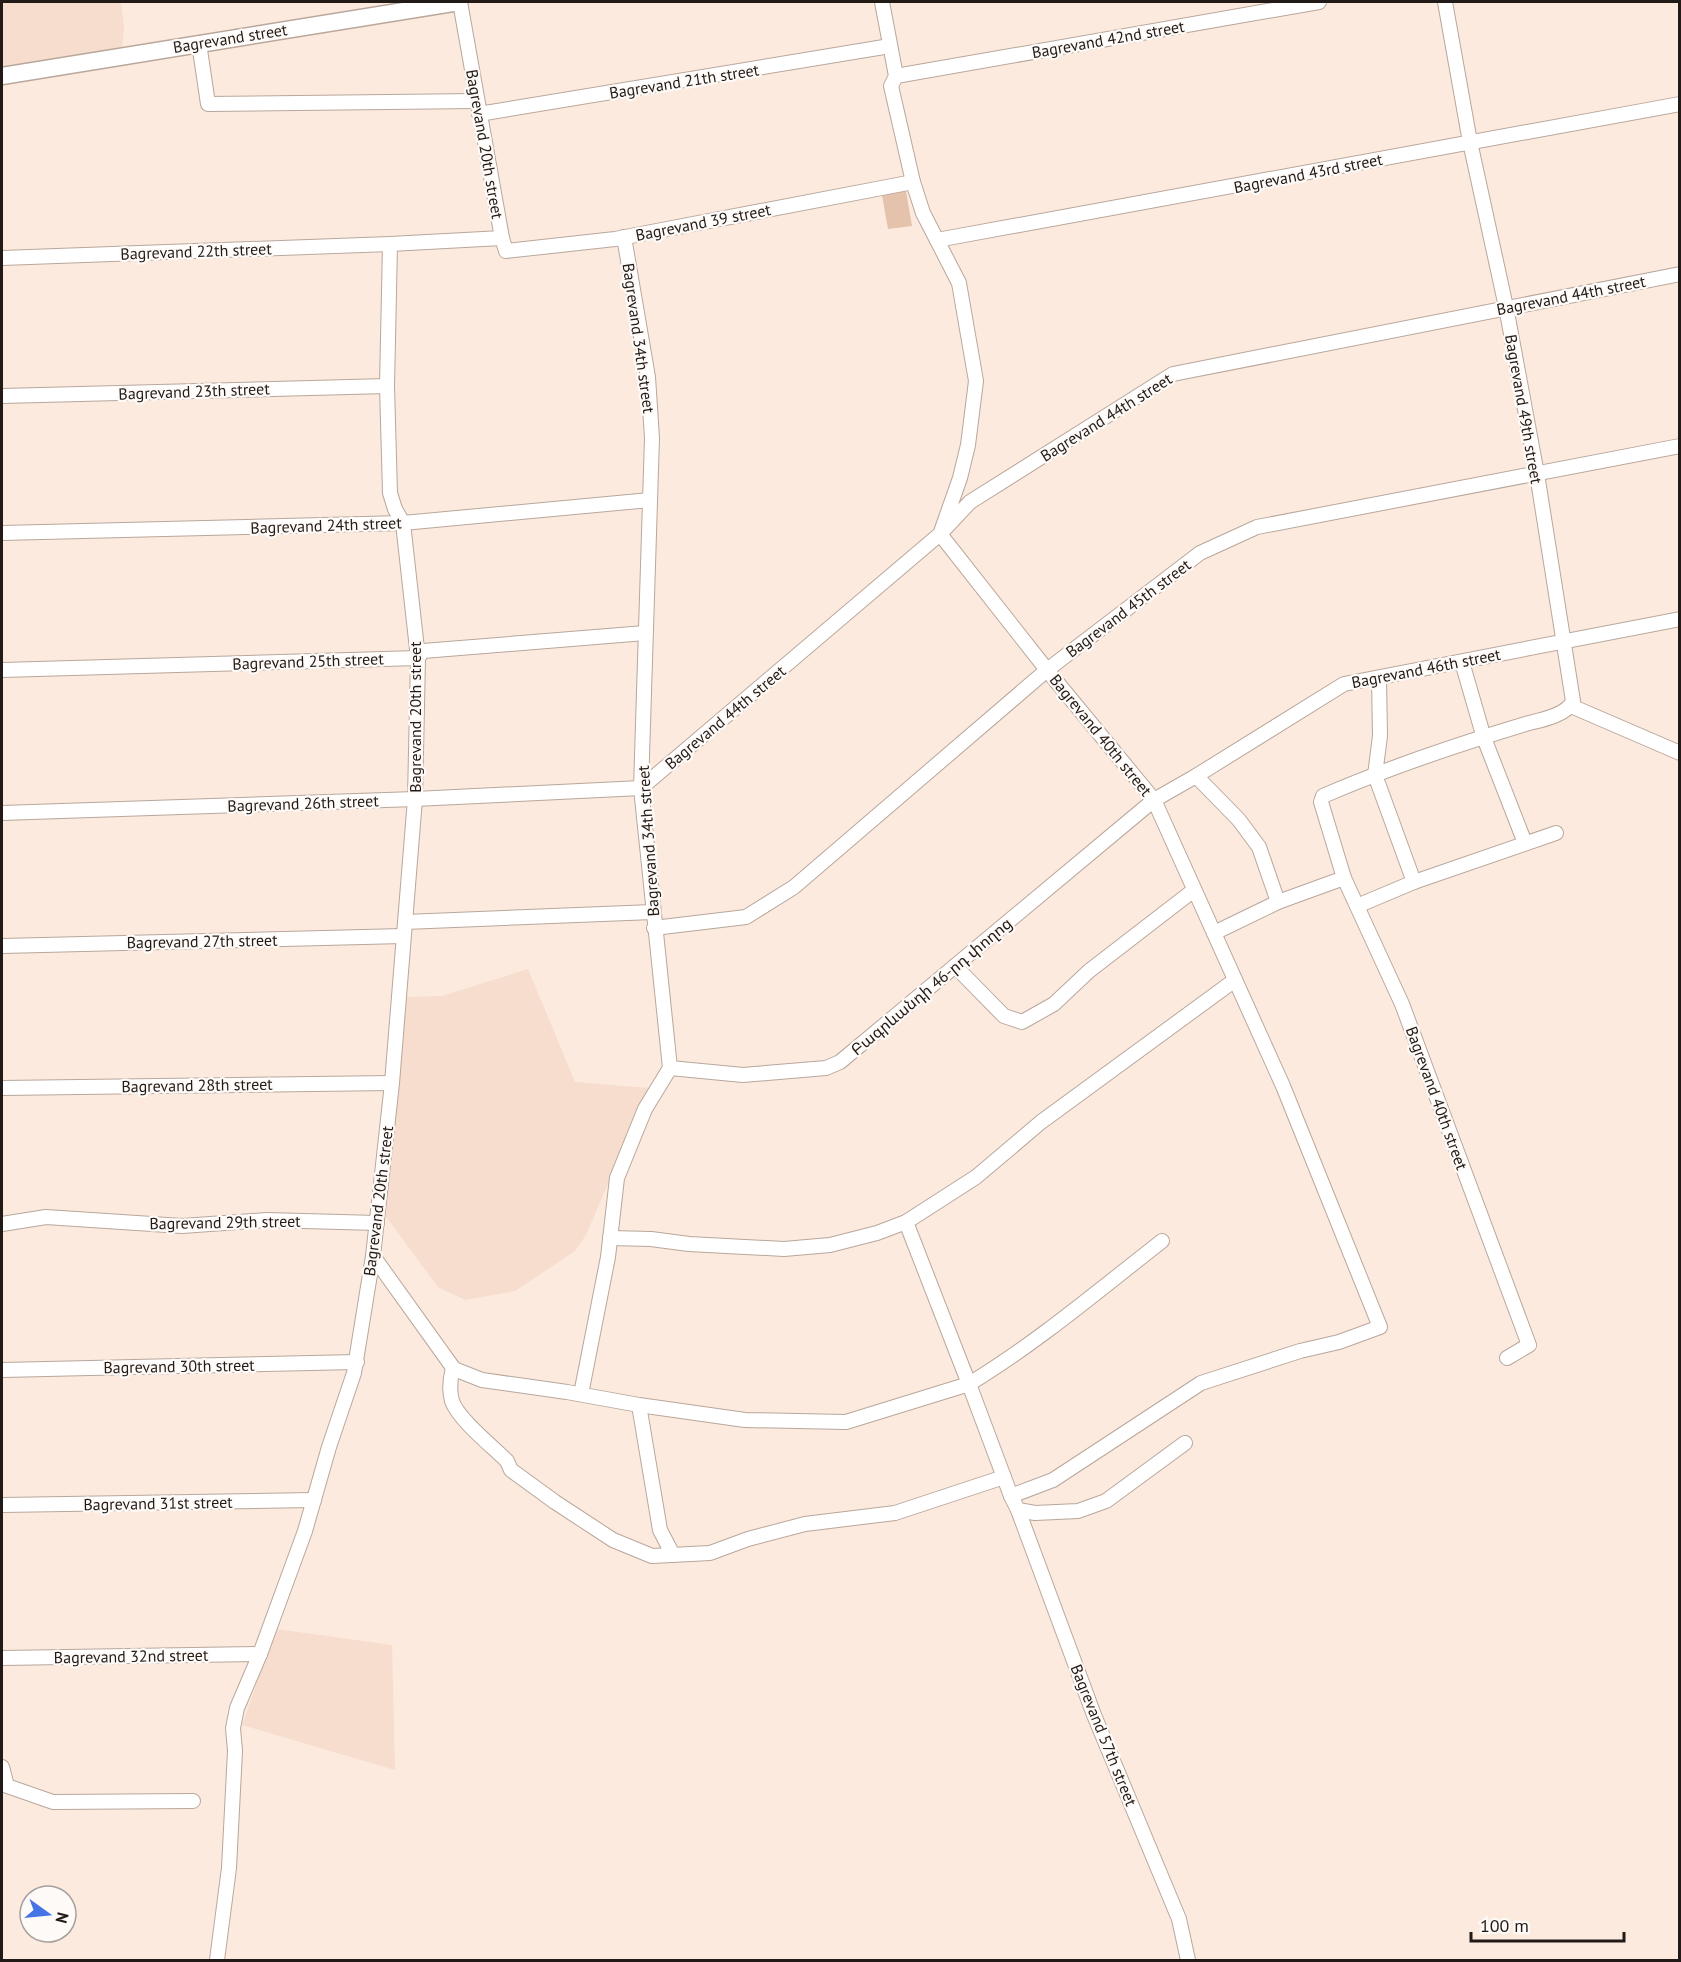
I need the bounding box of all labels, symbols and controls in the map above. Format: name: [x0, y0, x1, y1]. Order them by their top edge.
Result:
street label: Bagrevand 42nd street: [1030, 16, 1186, 62]
street label: Bagrevand street: [171, 19, 289, 57]
street label: Bagrevand 21th street: [608, 59, 761, 103]
street label: Bagrevand 20th street: [462, 68, 508, 221]
street label: Bagrevand 43rd street: [1232, 149, 1385, 197]
street label: Bagrevand 39 street: [634, 199, 773, 245]
street label: Bagrevand 22th street: [120, 238, 273, 264]
street label: Bagrevand 34th street: [619, 262, 660, 415]
street label: Bagrevand 44th street: [1495, 271, 1648, 319]
street label: Bagrevand 49th street: [1501, 333, 1547, 486]
street label: Bagrevand 44th street: [1037, 368, 1176, 466]
street label: Bagrevand 23th street: [118, 378, 271, 404]
street label: Bagrevand 24th street: [250, 512, 403, 538]
street label: Bagrevand 45th street: [1062, 554, 1195, 662]
street label: Bagrevand 20th street: [405, 641, 425, 793]
street label: Bagrevand 46th street: [1350, 644, 1503, 692]
street label: Bagrevand 25th street: [232, 648, 385, 674]
street label: Bagrevand 44th street: [661, 660, 790, 773]
street label: Bagrevand 40th street: [1046, 670, 1157, 801]
street label: Bagrevand 34th street: [633, 764, 663, 917]
street label: Bagrevand 26th street: [227, 790, 380, 816]
street label: Բագրևանդի 46-րդ փողոց: [846, 913, 1016, 1059]
street label: Bagrevand 27th street: [126, 930, 278, 952]
street label: Bagrevand 40th street: [1402, 1023, 1472, 1173]
street label: Bagrevand 28th street: [121, 1074, 273, 1096]
street label: Bagrevand 20th street: [359, 1124, 397, 1277]
street label: Bagrevand 29th street: [149, 1211, 301, 1233]
street label: Bagrevand 30th street: [103, 1355, 255, 1377]
street label: Bagrevand 31st street: [83, 1492, 233, 1514]
street label: Bagrevand 32nd street: [54, 1645, 209, 1667]
street label: Bagrevand 57th street: [1066, 1661, 1142, 1809]
north arrow: [18, 1884, 78, 1944]
scale bar: [1471, 1905, 1624, 1943]
text: N: [51, 1910, 74, 1926]
text: 100 m: [1480, 1914, 1529, 1937]

